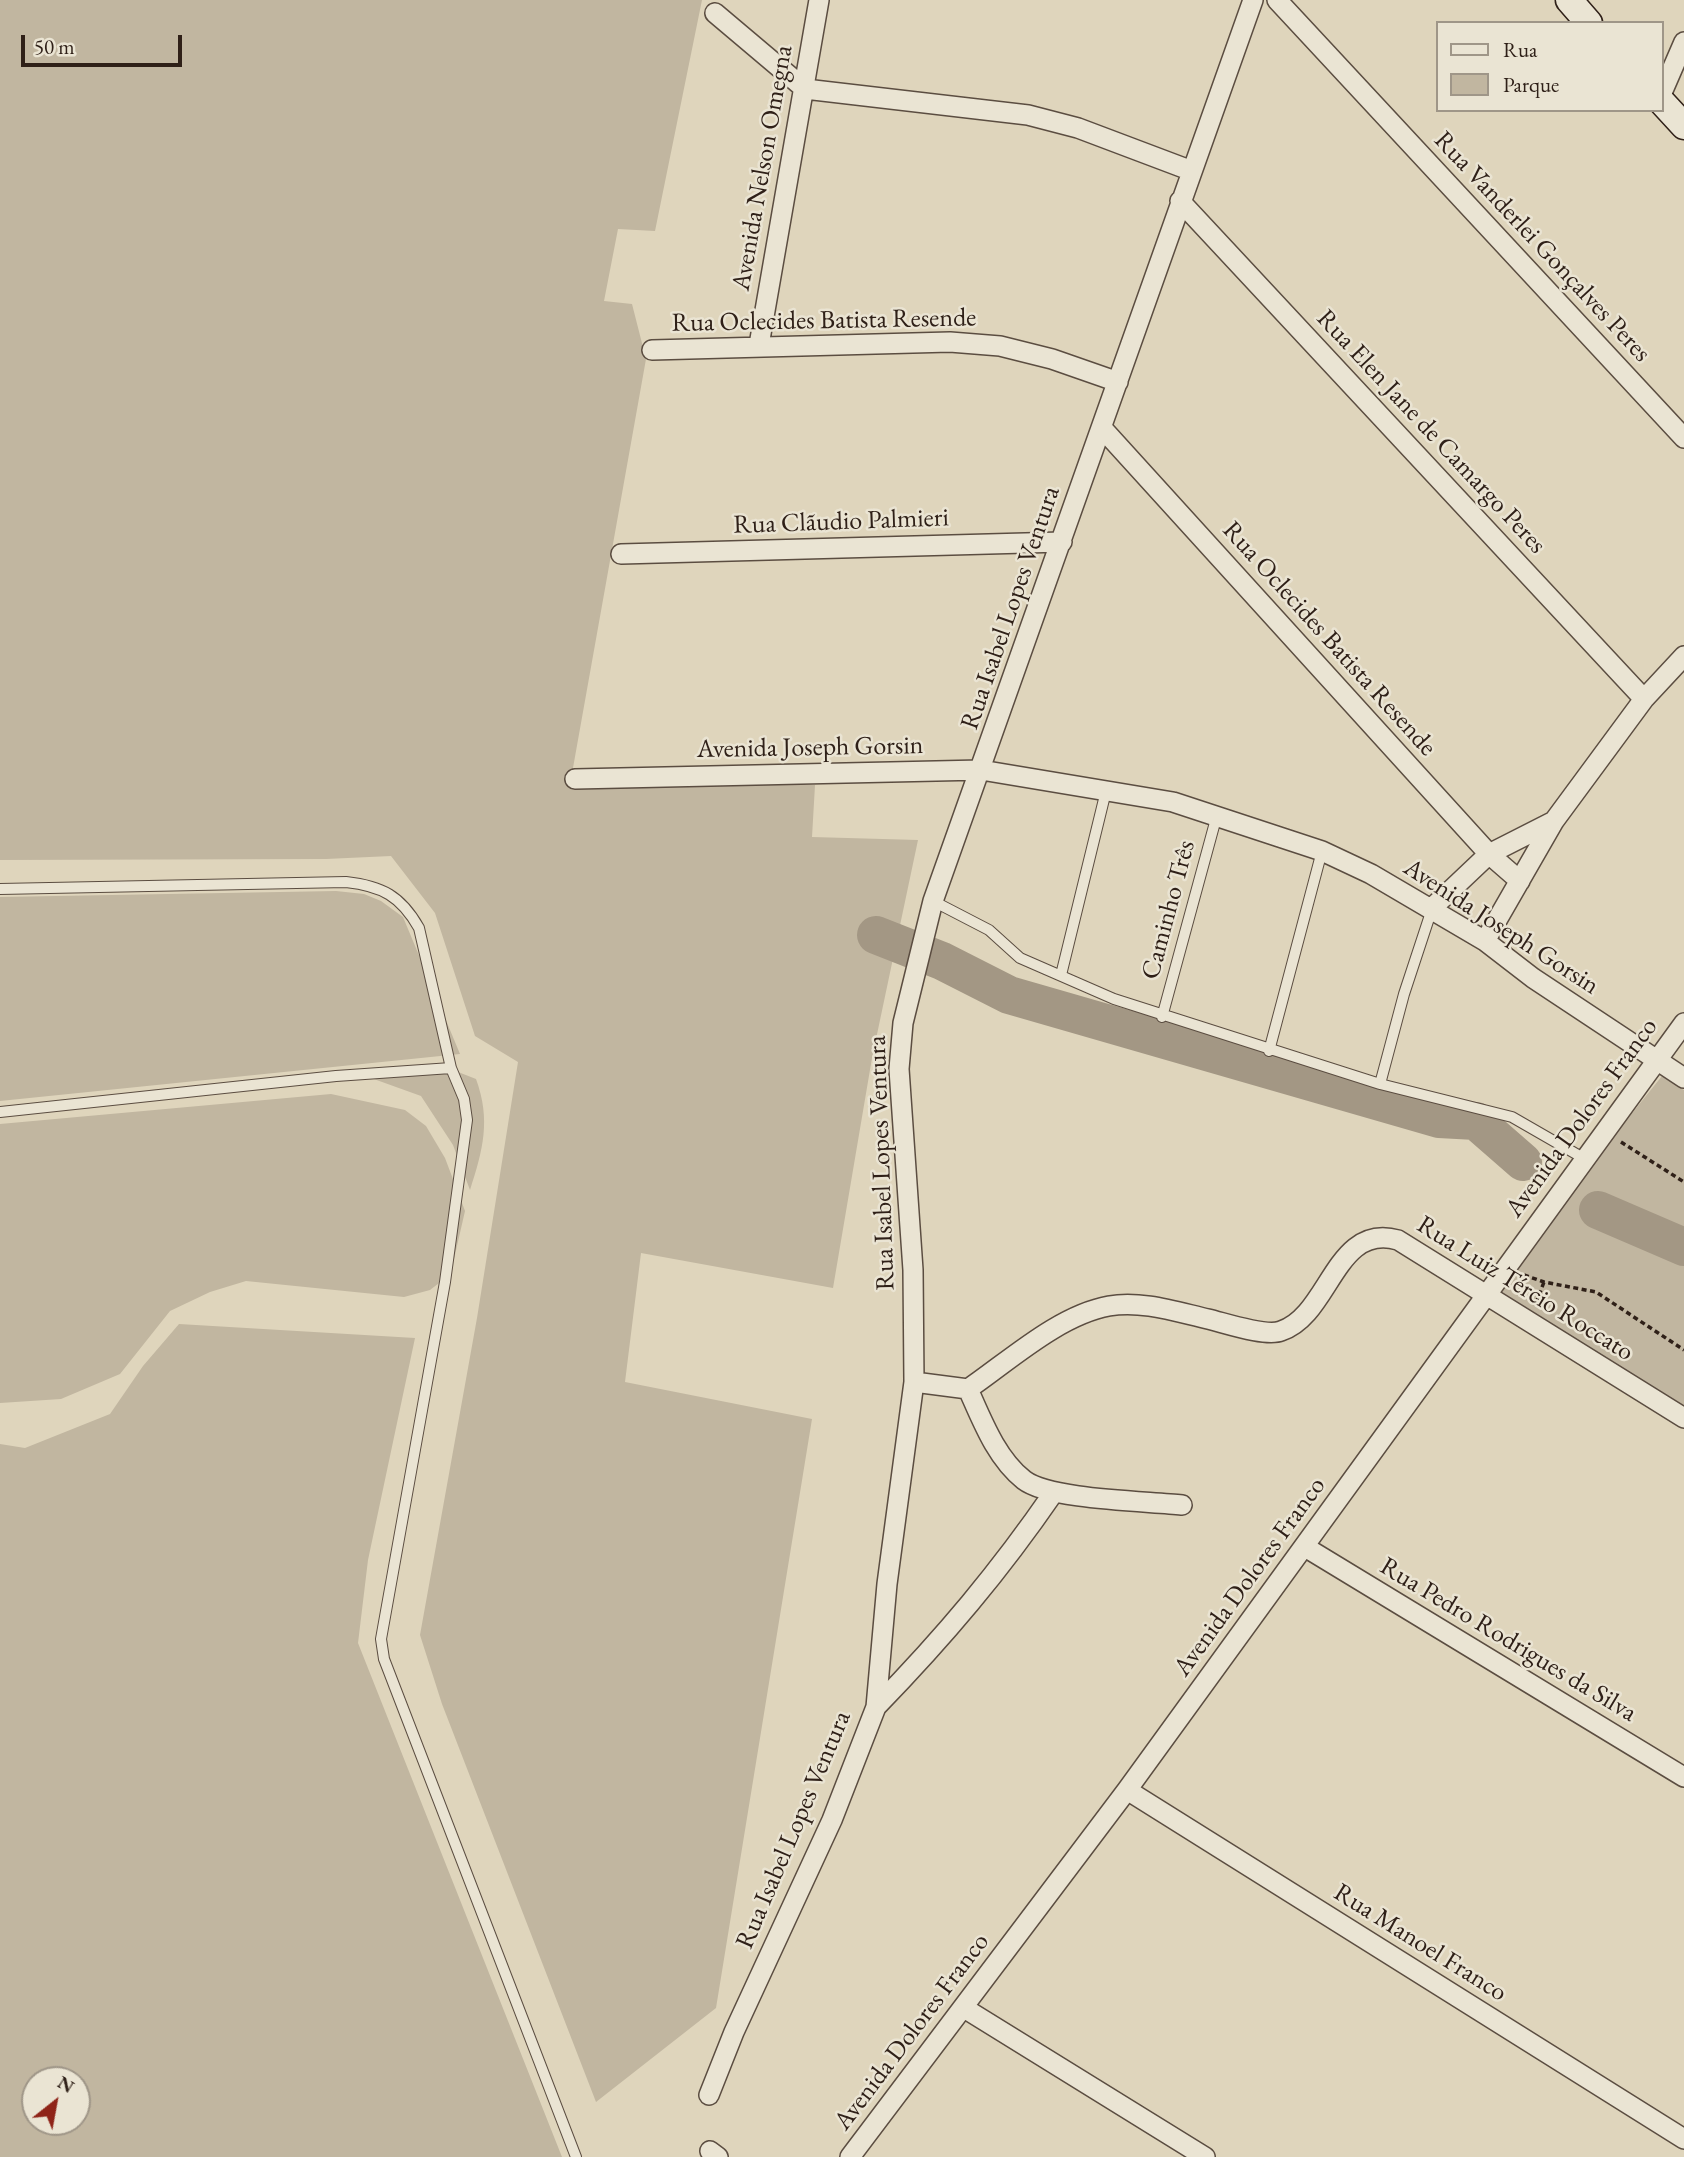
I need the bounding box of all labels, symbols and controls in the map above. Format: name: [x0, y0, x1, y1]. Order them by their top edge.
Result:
scale bar: [24, 21, 186, 65]
legend: [1436, 21, 1663, 112]
text: 50 m: [34, 33, 75, 60]
text: Rua: [1503, 36, 1537, 63]
street label: Avenida Nelson Omegna: [726, 43, 800, 293]
text: Parque: [1503, 71, 1559, 98]
street label: Rua Vanderlei Gonçalves Peres: [1427, 125, 1657, 369]
street label: Rua Oclecides Batista Resende: [671, 303, 977, 339]
street label: Rua Elen Jane de Camargo Peres: [1310, 303, 1552, 561]
street label: Rua Isabel Lopes Ventura: [955, 482, 1067, 734]
street label: Rua Clãudio Palmieri: [733, 503, 949, 541]
street label: Rua Oclecides Batista Resende: [1215, 515, 1443, 763]
street label: Avenida Joseph Gorsin: [696, 730, 924, 766]
street label: Caminho Três: [1135, 837, 1203, 983]
street label: Avenida Joseph Gorsin: [1397, 852, 1605, 1002]
street label: Avenida Dolores Franco: [1499, 1012, 1665, 1224]
street label: Rua Isabel Lopes Ventura: [862, 1035, 902, 1291]
street label: Rua Luiz Tércio Roccato: [1411, 1210, 1639, 1368]
street label: Avenida Dolores Franco: [1167, 1471, 1333, 1683]
street label: Rua Pedro Rodrigues da Silva: [1374, 1551, 1642, 1729]
street label: Rua Isabel Lopes Ventura: [730, 1706, 858, 1954]
street label: Rua Manoel Franco: [1328, 1877, 1512, 2009]
street label: Avenida Dolores Franco: [828, 1927, 996, 2137]
north arrow: [21, 2066, 91, 2136]
text: N: [53, 2070, 79, 2099]

